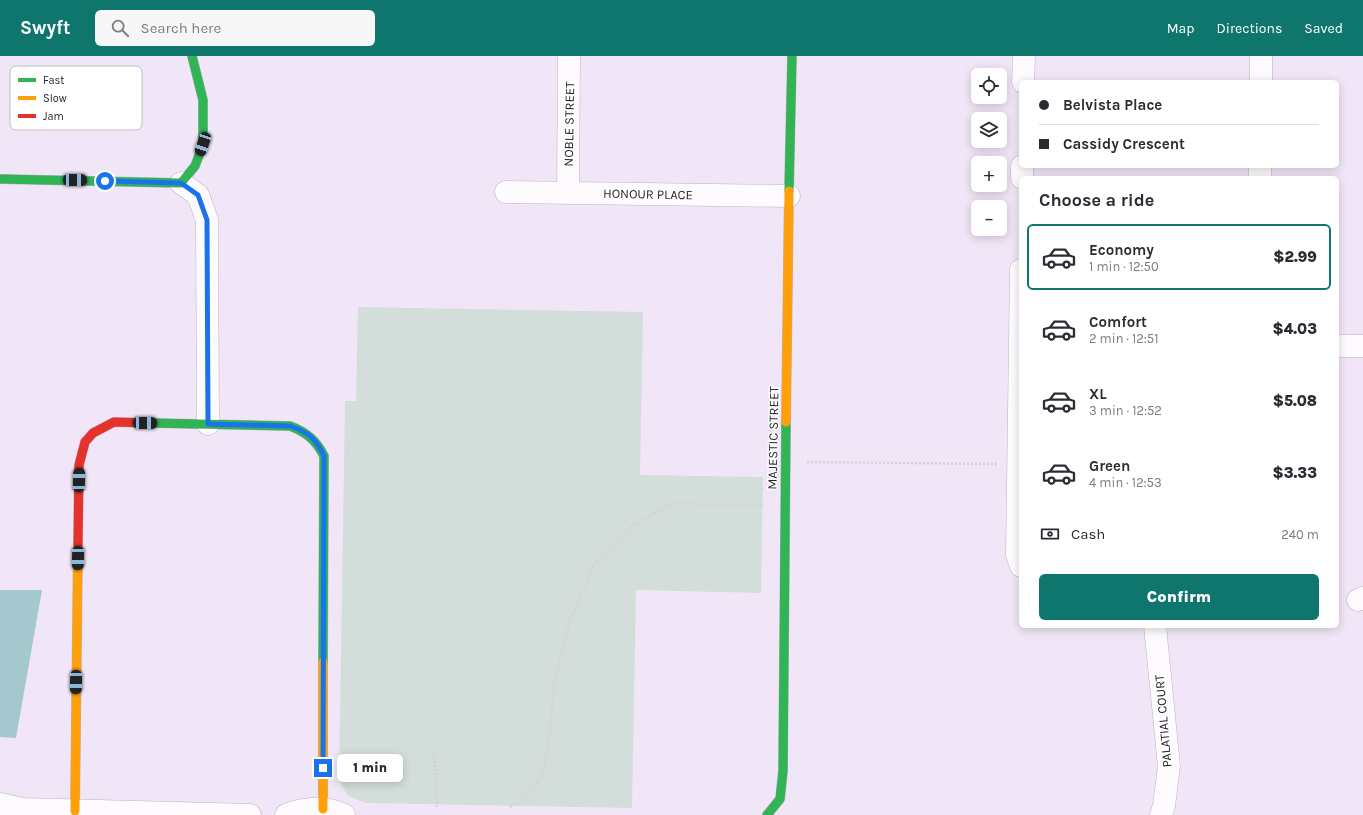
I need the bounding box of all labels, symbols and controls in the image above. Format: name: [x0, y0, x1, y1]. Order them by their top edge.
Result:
search box: [95, 10, 375, 46]
text: Swyft: [20, 17, 71, 39]
icon: search: [109, 17, 131, 39]
text: Search here: [141, 19, 221, 37]
text: Map: [1167, 20, 1195, 37]
text: Directions: [1217, 20, 1282, 37]
text: Saved: [1304, 20, 1343, 37]
legend: [10, 66, 142, 130]
map controls: [971, 68, 1007, 236]
button: locate: [971, 68, 1007, 104]
text: Fast: [43, 74, 64, 87]
street label: NOBLE STREET: [561, 81, 577, 167]
text: Slow: [43, 92, 67, 105]
text: Belvista Place: [1063, 96, 1162, 114]
text: Jam: [43, 110, 64, 123]
button: layers: [971, 112, 1007, 148]
car: [193, 131, 213, 157]
text: Cassidy Crescent: [1063, 135, 1185, 153]
button: +: [971, 156, 1007, 192]
route start: [96, 172, 114, 190]
car: [63, 174, 87, 186]
street label: HONOUR PLACE: [603, 186, 693, 202]
text: Choose a ride: [1039, 189, 1154, 211]
button: −: [971, 200, 1007, 236]
icon: car: [1041, 239, 1077, 275]
text: Economy: [1089, 241, 1154, 259]
text: $2.99: [1273, 248, 1317, 266]
text: 1 min · 12:50: [1089, 259, 1159, 274]
icon: car: [1041, 311, 1077, 347]
text: Comfort: [1089, 313, 1147, 331]
text: $4.03: [1273, 320, 1317, 338]
text: 2 min · 12:51: [1089, 331, 1158, 346]
icon: car: [1041, 383, 1077, 419]
text: XL: [1089, 385, 1107, 403]
street label: MAJESTIC STREET: [765, 386, 781, 490]
text: $5.08: [1273, 392, 1317, 410]
text: 3 min · 12:52: [1089, 403, 1162, 418]
car: [133, 417, 157, 429]
icon: car: [1041, 455, 1077, 491]
text: Green: [1089, 457, 1130, 475]
text: $3.33: [1272, 464, 1317, 482]
car: [73, 468, 85, 492]
text: 4 min · 12:53: [1089, 475, 1162, 490]
icon: cash: [1039, 523, 1061, 545]
text: Cash: [1071, 525, 1105, 543]
text: 240 m: [1281, 527, 1319, 542]
car: [72, 546, 84, 570]
button: Confirm: [1039, 574, 1319, 620]
car: [70, 670, 82, 694]
street label: PALATIAL COURT: [1151, 673, 1175, 768]
callout: 1 min: [337, 754, 403, 782]
route end: [314, 759, 332, 777]
text: 1 min: [353, 760, 387, 775]

